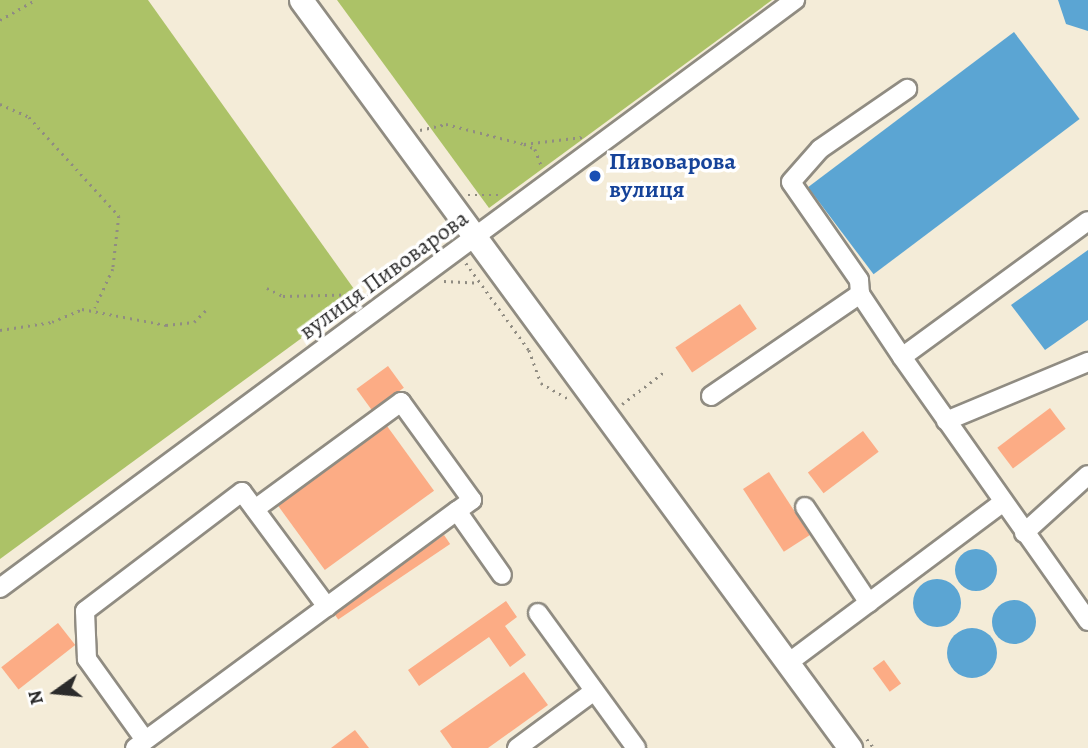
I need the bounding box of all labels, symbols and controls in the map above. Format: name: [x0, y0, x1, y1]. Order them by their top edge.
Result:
place label: Пивоварова вулиця: [609, 148, 736, 204]
marker: Пивоварова вулиця: [587, 168, 603, 184]
street label: вулиця Пивоварова: [294, 204, 474, 346]
north arrow: [21, 657, 91, 727]
text: N: [21, 687, 50, 707]

